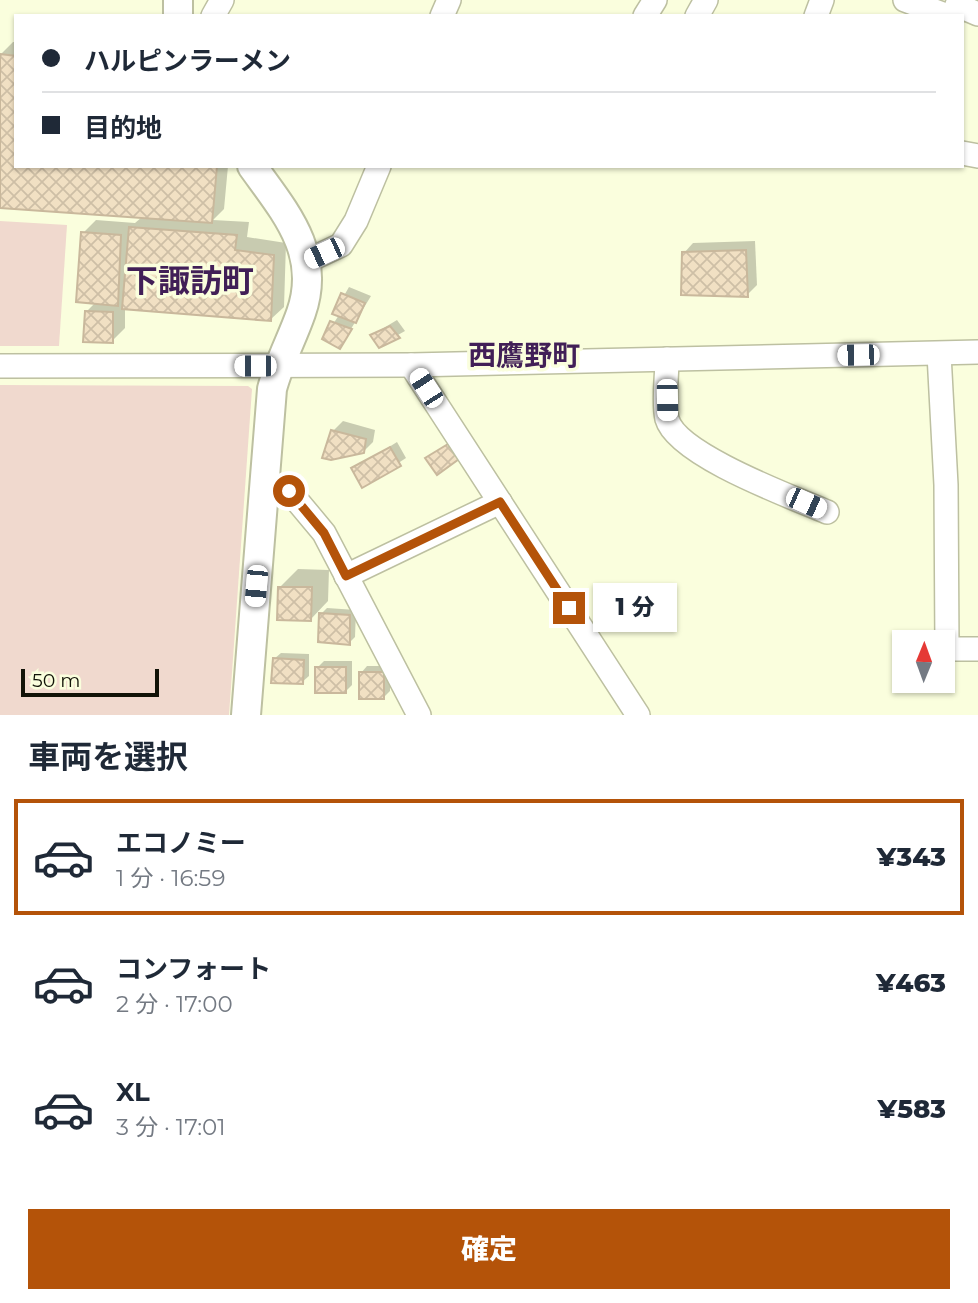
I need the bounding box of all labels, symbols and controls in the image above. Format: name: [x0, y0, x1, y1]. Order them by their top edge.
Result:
text: ハルピンラーメン: [84, 45, 291, 77]
text: 目的地: [84, 112, 162, 144]
car: [301, 235, 348, 271]
district label: 下諏訪町: [126, 261, 254, 300]
district label: 西鷹野町: [468, 338, 580, 372]
car: [837, 344, 880, 366]
car: [235, 356, 277, 377]
car: [406, 365, 447, 411]
car: [657, 379, 678, 421]
route start: [273, 475, 305, 507]
car: [783, 485, 830, 521]
car: [244, 564, 269, 608]
callout: 1 分: [594, 584, 678, 632]
route end: [553, 592, 585, 624]
text: 1 分: [615, 593, 655, 621]
north arrow: [892, 630, 956, 693]
map controls: [892, 630, 955, 693]
scale bar: [21, 666, 159, 698]
text: 50 m: [32, 669, 80, 692]
text: 車両を選択: [28, 737, 188, 776]
icon: car: [32, 826, 95, 889]
text: エコノミー: [116, 827, 246, 859]
text: ¥343: [877, 841, 946, 873]
text: 1 分 · 16:59: [116, 864, 225, 892]
icon: car: [32, 952, 95, 1015]
text: コンフォート: [116, 953, 271, 985]
text: ¥463: [876, 967, 946, 999]
text: 2 分 · 17:00: [116, 990, 233, 1018]
text: XL: [116, 1076, 150, 1108]
icon: car: [32, 1078, 95, 1141]
text: ¥583: [878, 1093, 946, 1125]
text: 3 分 · 17:01: [116, 1113, 226, 1141]
button: 確定: [28, 1209, 950, 1289]

